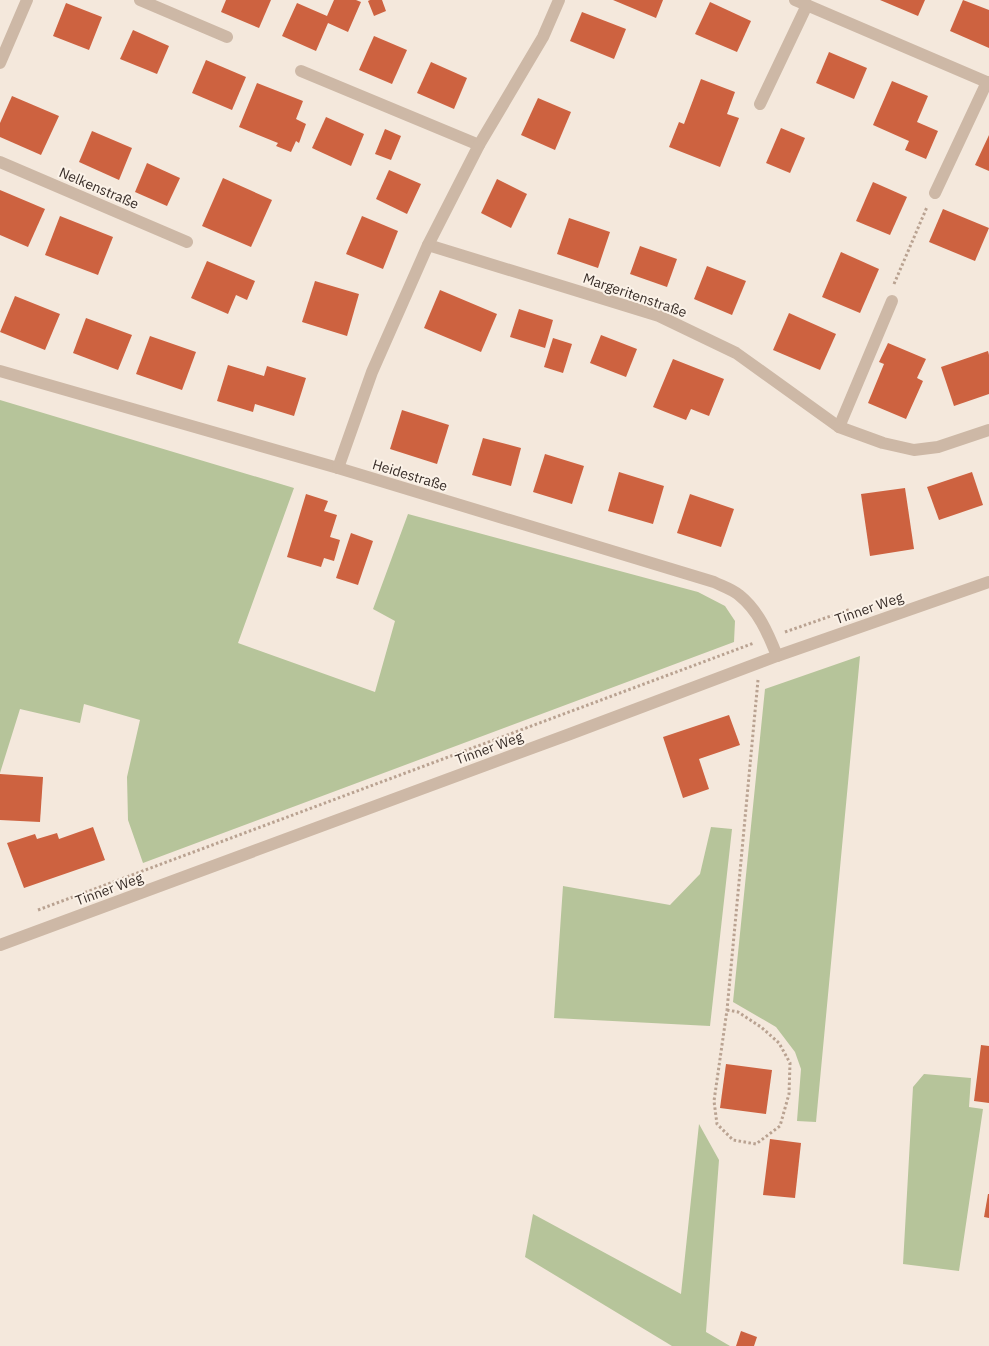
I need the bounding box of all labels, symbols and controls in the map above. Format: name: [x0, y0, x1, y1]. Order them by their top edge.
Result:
street label: Nelkenstraße: [56, 163, 142, 213]
street label: Margeritenstraße: [581, 269, 690, 321]
street label: Heidestraße: [370, 455, 450, 495]
street label: Tinner Weg: [833, 588, 906, 628]
street label: Tinner Weg: [453, 727, 526, 769]
street label: Tinner Weg: [73, 868, 146, 910]

